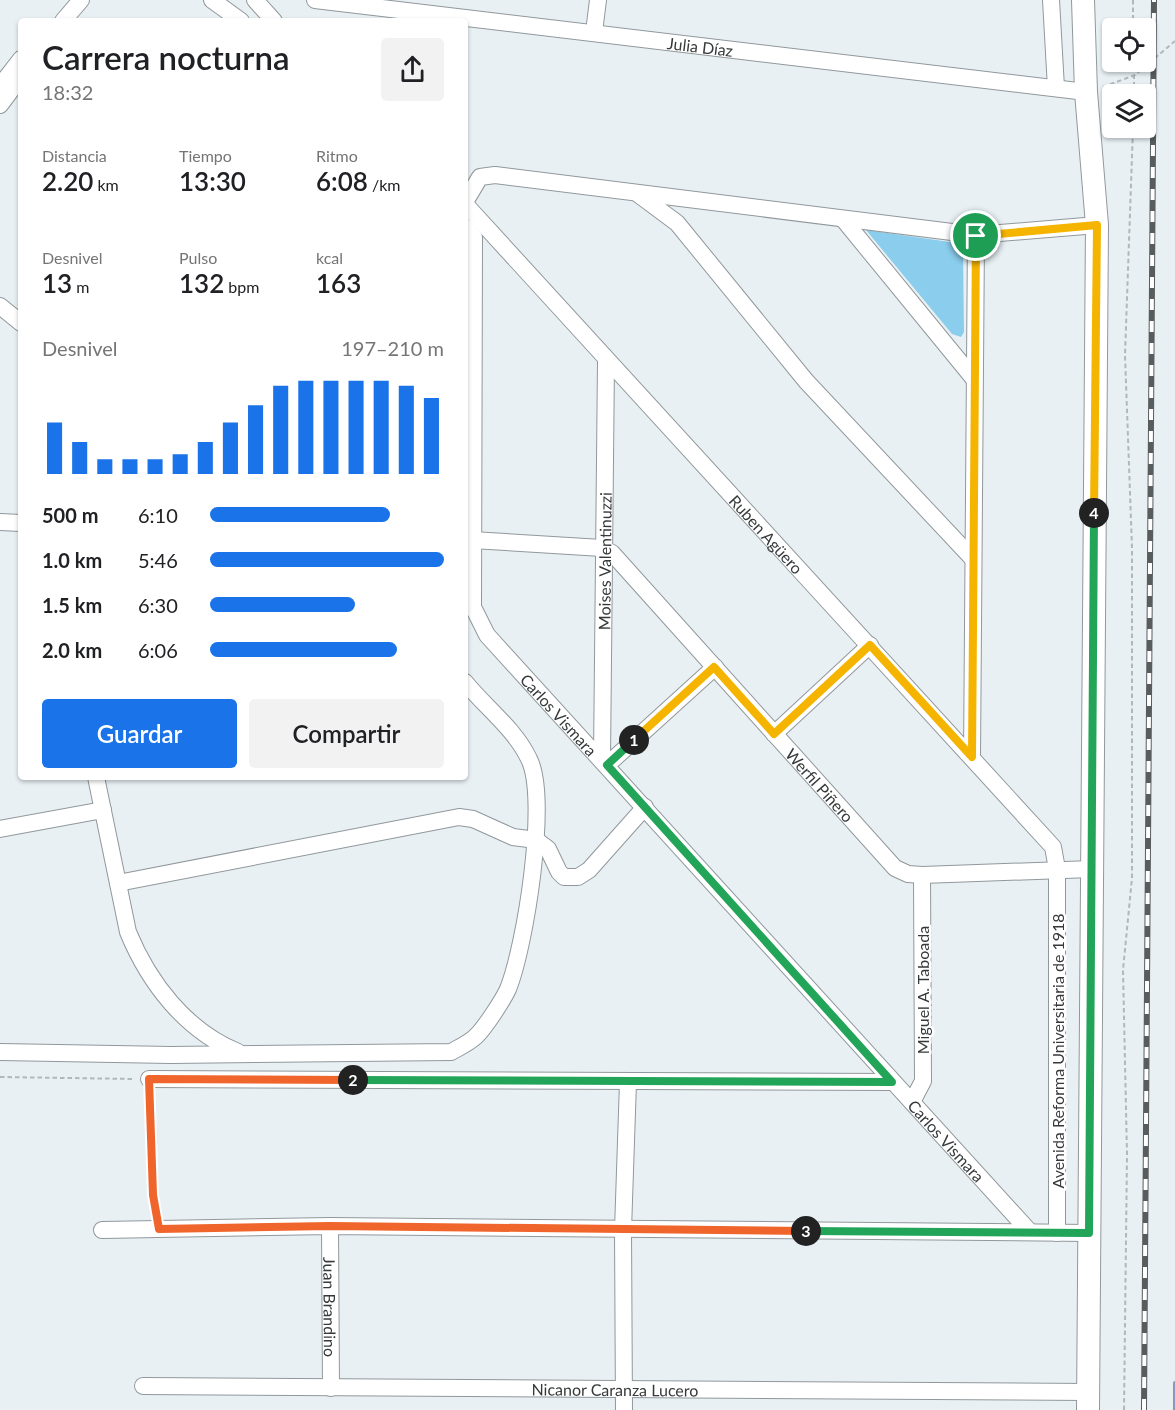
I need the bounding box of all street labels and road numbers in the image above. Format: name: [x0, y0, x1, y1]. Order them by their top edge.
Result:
street label: Julia Díaz: [666, 33, 734, 59]
street label: Ruben Agüero: [726, 491, 807, 577]
street label: Moises Valentinuzzi: [594, 492, 614, 630]
street label: Carlos Vismara: [517, 669, 601, 759]
street label: Werfil Piñero: [782, 744, 858, 825]
street label: Avenida Reforma Universitaria de 1918: [1048, 913, 1067, 1189]
street label: Miguel A. Taboada: [913, 926, 932, 1054]
street label: Carlos Vismara: [905, 1096, 989, 1185]
street label: Juan Brandino: [321, 1257, 340, 1357]
street label: Nicanor Caranza Lucero: [531, 1379, 699, 1399]

